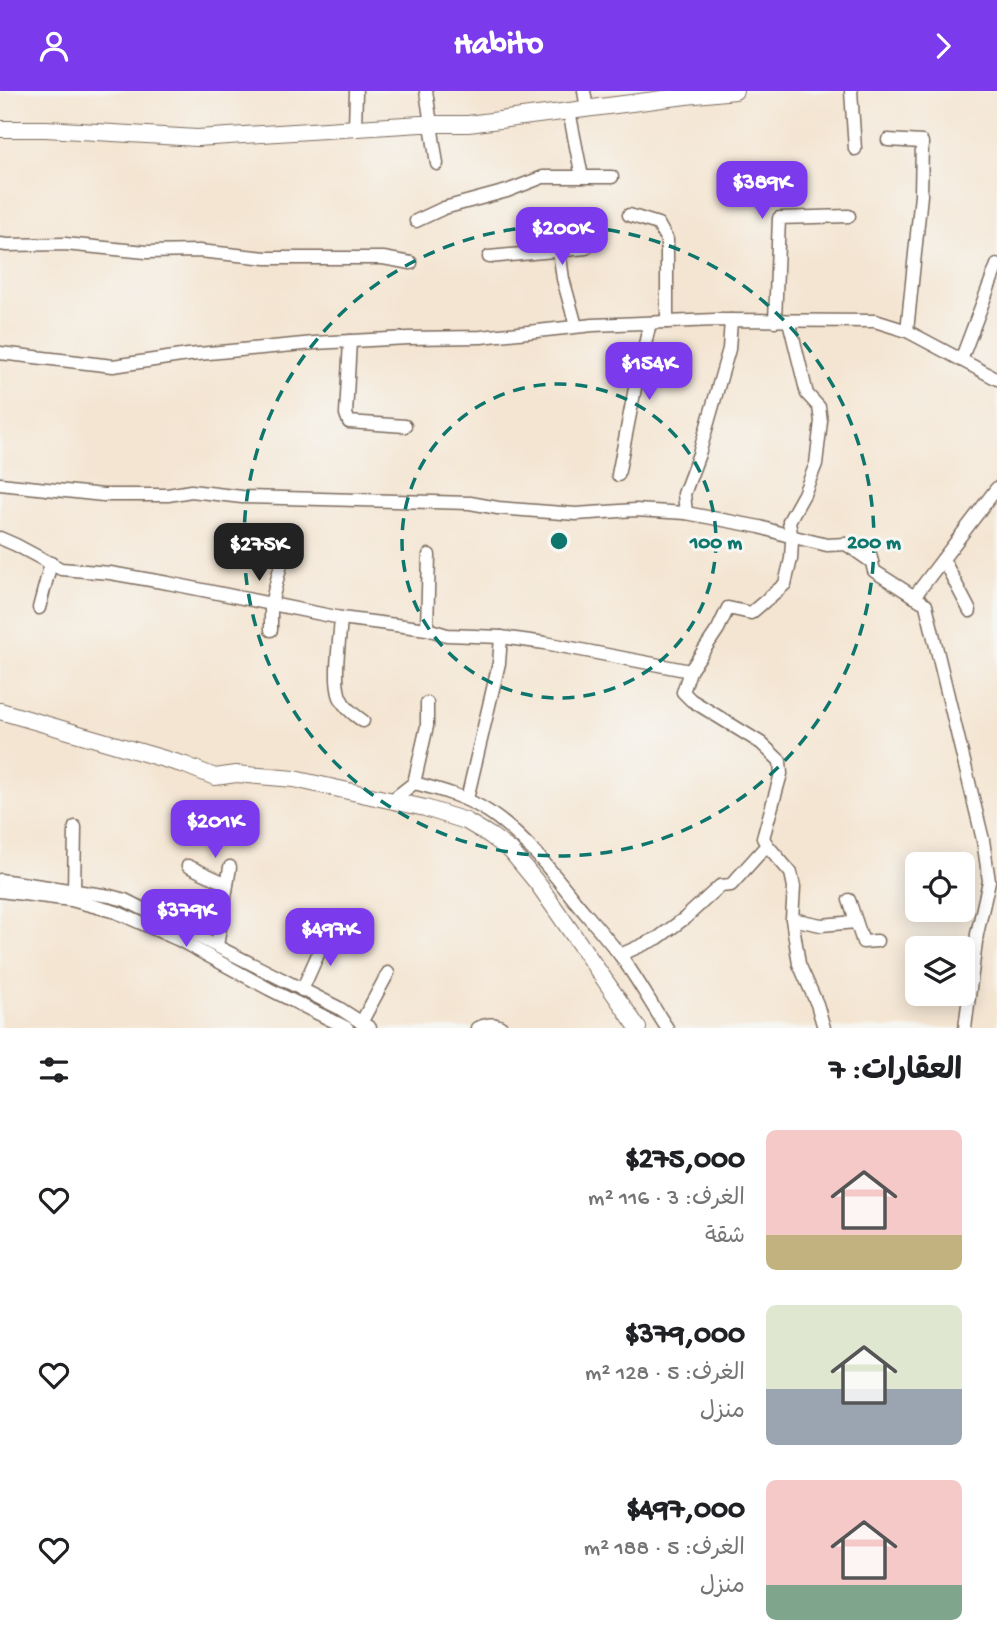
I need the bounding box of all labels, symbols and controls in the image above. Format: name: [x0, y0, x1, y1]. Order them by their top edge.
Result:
icon: person: [35, 27, 73, 65]
text: Habito: [454, 27, 543, 65]
icon: forward: [924, 27, 962, 65]
pin: $389K: [713, 162, 811, 221]
text: $389K: [732, 170, 792, 197]
pin: $200K: [513, 207, 611, 267]
text: $200K: [532, 216, 592, 243]
pin: $154K: [600, 343, 698, 402]
text: $154K: [621, 351, 677, 378]
pin: $275K: [210, 524, 308, 583]
centre of rings: [547, 529, 571, 553]
text: $275K: [230, 532, 288, 559]
text: 100 m: [689, 532, 742, 557]
text: 200 m: [847, 532, 901, 557]
pin: $201K: [166, 801, 264, 860]
text: $201K: [187, 809, 243, 836]
map controls: [905, 852, 975, 1006]
button: locate: [905, 852, 975, 922]
pin: $379K: [137, 889, 235, 949]
text: $379K: [157, 898, 215, 925]
pin: $497K: [281, 909, 379, 968]
text: $497K: [301, 917, 359, 944]
button: layers: [905, 936, 975, 1006]
icon: filters: [35, 1051, 73, 1089]
text: العقارات: 7: [829, 1055, 962, 1090]
text: $275,000: [625, 1144, 745, 1179]
icon: home: [822, 1158, 906, 1242]
icon: heart: [35, 1181, 73, 1219]
text: الغرف: 3 · 116 m²: [588, 1186, 745, 1213]
text: شقة: [705, 1224, 745, 1251]
text: $379,000: [625, 1319, 745, 1354]
icon: home: [822, 1333, 906, 1417]
icon: heart: [35, 1356, 73, 1394]
text: الغرف: 5 · 128 m²: [585, 1361, 745, 1388]
text: منزل: [700, 1399, 745, 1426]
text: $497,000: [626, 1494, 745, 1529]
icon: home: [822, 1508, 906, 1592]
icon: heart: [35, 1531, 73, 1569]
text: الغرف: 5 · 188 m²: [584, 1536, 745, 1563]
text: منزل: [700, 1574, 745, 1601]

